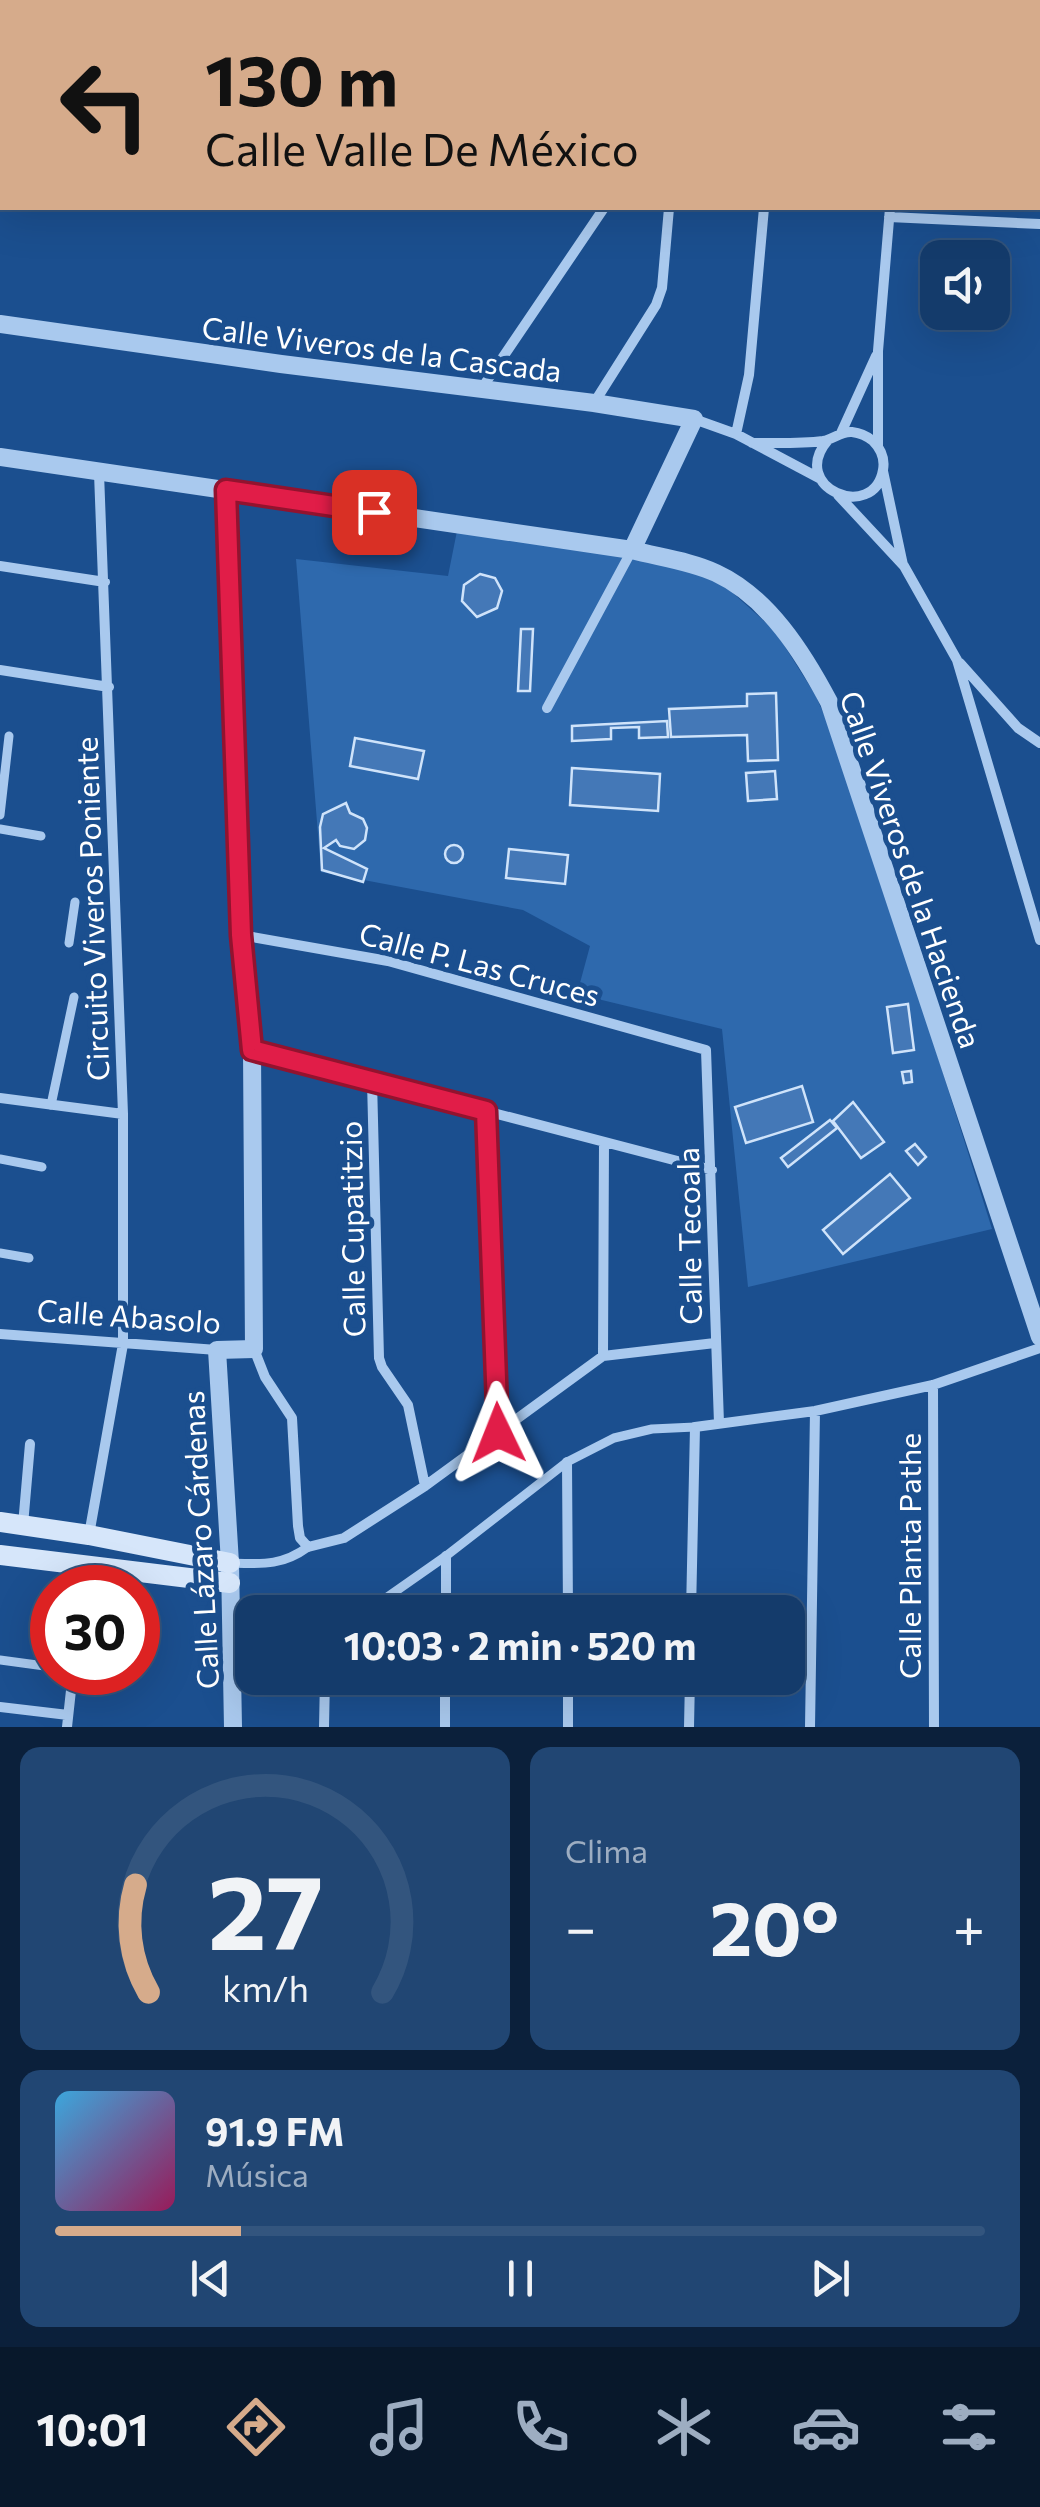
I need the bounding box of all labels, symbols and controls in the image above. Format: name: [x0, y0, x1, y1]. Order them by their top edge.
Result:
text: 130 m: [205, 35, 398, 120]
icon: left: [40, 40, 170, 170]
text: Calle Valle De México: [205, 120, 639, 175]
map controls: [920, 240, 1010, 330]
button: sound: [920, 240, 1010, 330]
street label: Calle Viveros de la Cascada: [200, 308, 564, 388]
pin: [332, 470, 417, 555]
icon: arrive: [347, 485, 402, 540]
street label: Calle Viveros de la Hacienda: [833, 686, 991, 1052]
street label: Circuito Viveros Poniente: [67, 736, 115, 1082]
street label: Calle P. Las Cruces: [356, 913, 604, 1013]
street label: Calle Cupatitzio: [331, 1120, 371, 1338]
street label: Calle Tecoala: [668, 1147, 708, 1325]
street label: Calle Abasolo: [36, 1290, 222, 1340]
position arrow: [446, 1381, 550, 1485]
street label: Calle Lázaro Cárdenas: [173, 1390, 225, 1690]
street label: Calle Planta Pathe: [890, 1433, 927, 1679]
speed limit sign: 30: [30, 1565, 160, 1695]
text: 10:03 · 2 min · 520 m: [344, 1621, 696, 1668]
text: Clima: [565, 1830, 648, 1870]
text: 27: [207, 1844, 323, 1971]
text: 20°: [710, 1880, 839, 1971]
text: −: [565, 1892, 596, 1959]
text: +: [953, 1892, 985, 1959]
text: km/h: [222, 1966, 308, 2009]
text: 91.9 FM: [205, 2107, 344, 2154]
text: Música: [205, 2154, 309, 2194]
icon: previous: [183, 2251, 238, 2306]
icon: pause: [493, 2251, 548, 2306]
icon: next: [803, 2251, 858, 2306]
icon: directions: [221, 2392, 291, 2462]
icon: music: [364, 2392, 434, 2462]
icon: phone: [506, 2392, 576, 2462]
icon: climate: [649, 2392, 719, 2462]
icon: car: [791, 2392, 861, 2462]
icon: filters: [934, 2392, 1004, 2462]
text: 10:01: [36, 2400, 149, 2455]

